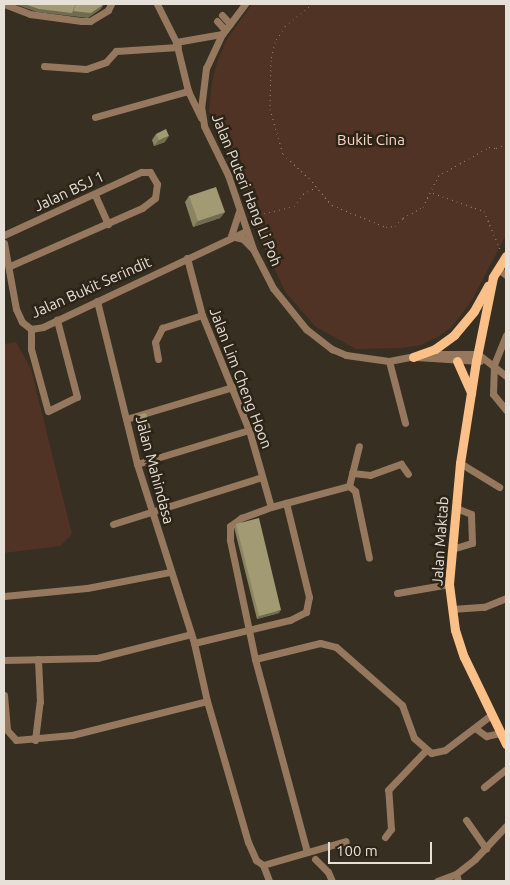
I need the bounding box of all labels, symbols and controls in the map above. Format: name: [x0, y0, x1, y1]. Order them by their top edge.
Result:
street label: Jalan Puteri Hang Li Poh: [208, 111, 286, 269]
park label: Bukit Cina: [337, 131, 405, 149]
street label: Jalan BSJ 1: [31, 167, 107, 215]
street label: Jalan Bukit Serindit: [28, 252, 154, 322]
street label: Jalan Lim Cheng Hoon: [206, 305, 276, 451]
street label: Jalan Mahindasa: [132, 414, 178, 526]
street label: Jalan Maktab: [428, 496, 452, 586]
scale bar: [330, 832, 434, 864]
text: 100 m: [336, 842, 378, 859]

